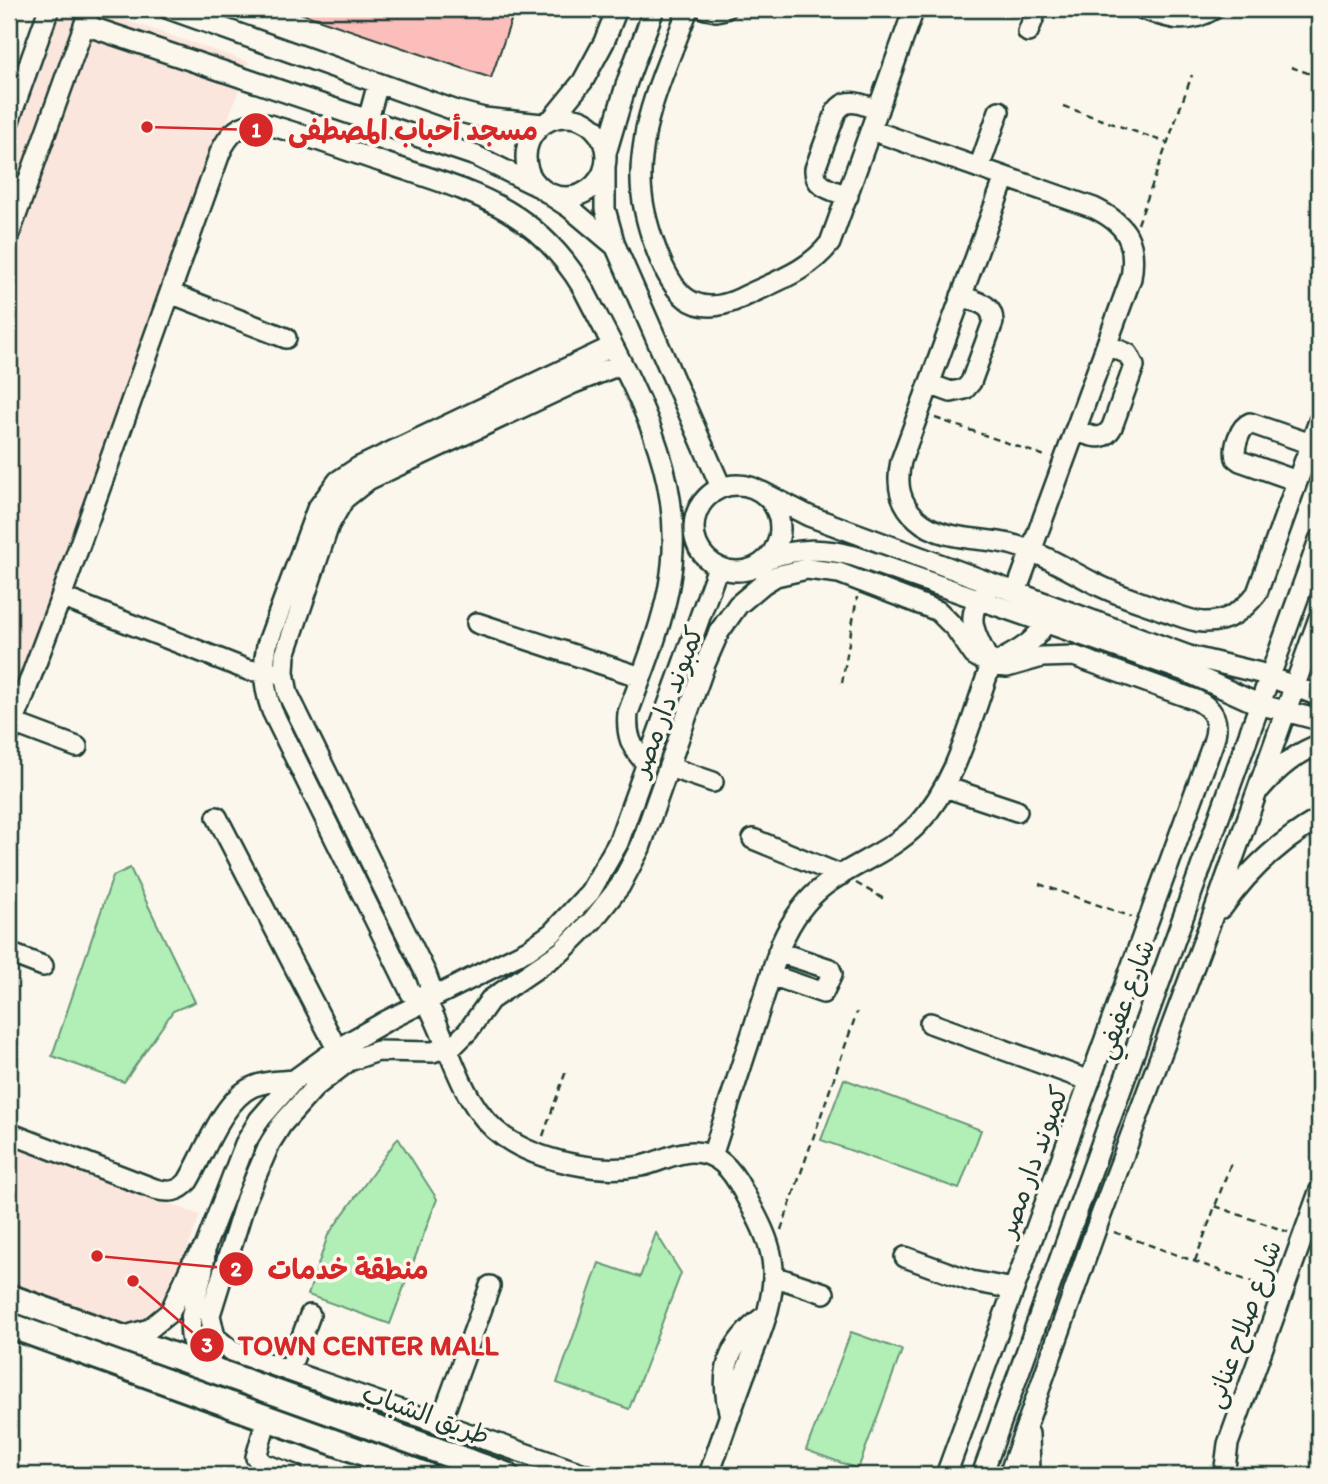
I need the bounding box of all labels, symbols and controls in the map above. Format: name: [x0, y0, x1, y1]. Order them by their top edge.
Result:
callout: مسجد أحباب المصطفى: [239, 105, 552, 154]
text: مسجد أحباب المصطفى: [288, 113, 538, 149]
text: 1: [251, 117, 261, 142]
street label: كمبوند دار مصر: [623, 621, 710, 783]
street label: شارع عفيفي: [1089, 935, 1168, 1065]
street label: كمبوند دار مصر: [990, 1081, 1075, 1243]
street label: شارع صلاح عنانى: [1198, 1236, 1290, 1413]
callout: منطقة خدمات: [219, 1244, 443, 1293]
text: منطقة خدمات: [267, 1252, 429, 1286]
text: 2: [230, 1256, 242, 1281]
callout: TOWN CENTER MALL: [189, 1321, 513, 1370]
text: TOWN CENTER MALL: [237, 1328, 499, 1362]
text: 3: [201, 1332, 213, 1357]
street label: طريق الشباب: [358, 1376, 494, 1452]

